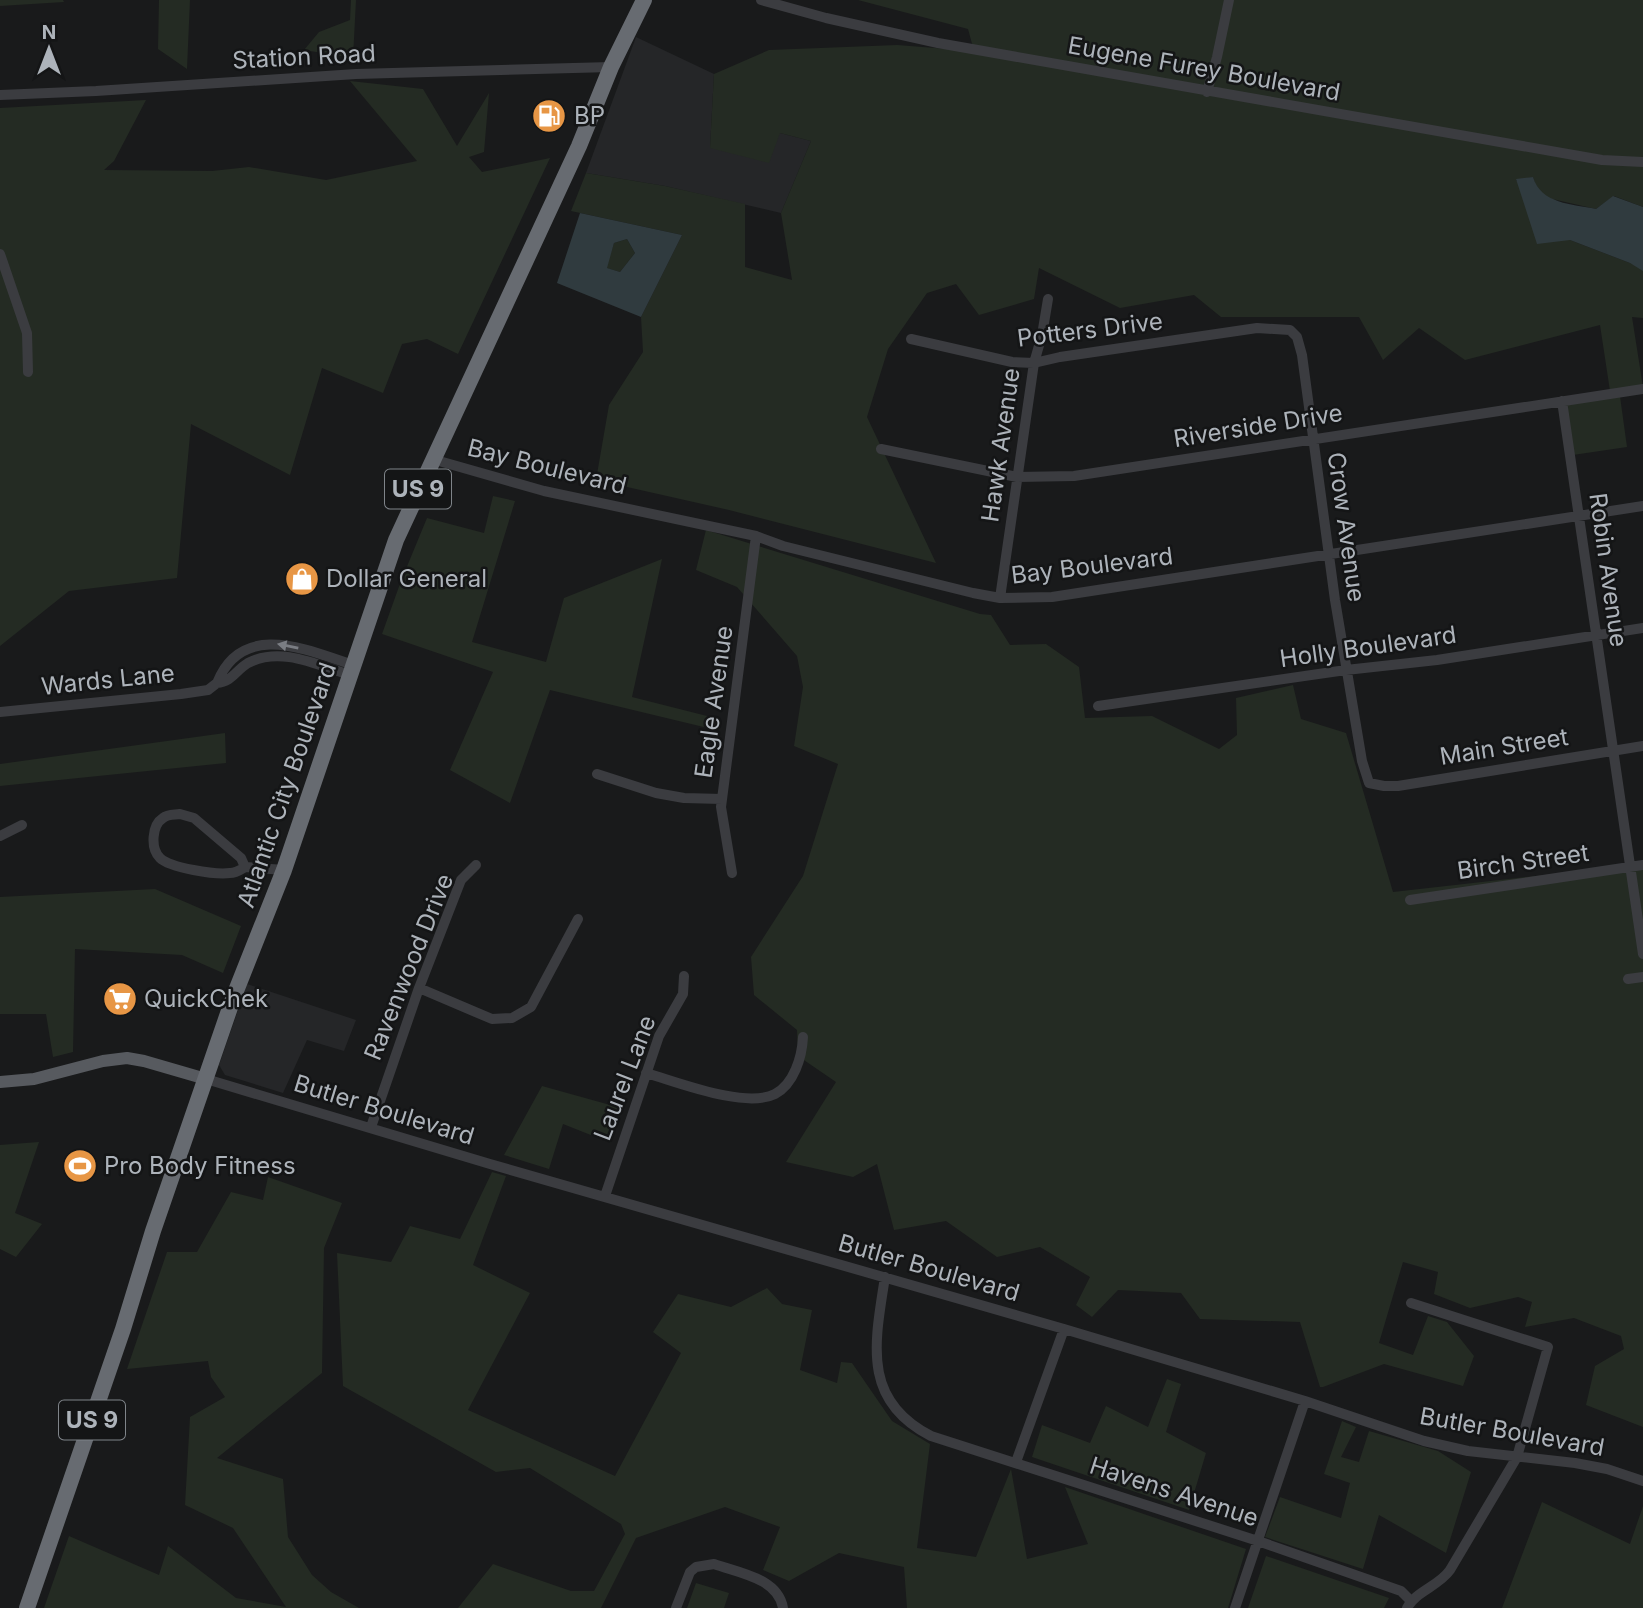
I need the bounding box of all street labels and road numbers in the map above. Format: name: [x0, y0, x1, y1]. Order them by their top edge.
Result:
street label: Eugene Furey Boulevard: [1066, 30, 1343, 107]
street label: Station Road: [231, 38, 376, 75]
street label: Potters Drive: [1015, 306, 1164, 353]
street label: Hawk Avenue: [975, 366, 1026, 524]
street label: Riverside Drive: [1171, 398, 1345, 453]
street label: Bay Boulevard: [465, 433, 630, 500]
street label: Crow Avenue: [1322, 450, 1371, 604]
road number: US 9: [385, 470, 451, 509]
street label: Robin Avenue: [1583, 491, 1634, 649]
street label: Bay Boulevard: [1009, 541, 1175, 590]
street label: Holly Boulevard: [1278, 620, 1458, 673]
street label: Eagle Avenue: [688, 624, 739, 780]
street label: Wards Lane: [40, 658, 176, 701]
street label: Atlantic City Boulevard: [231, 658, 342, 911]
street label: Main Street: [1438, 722, 1570, 771]
street label: Birch Street: [1455, 838, 1591, 885]
street label: Ravenwood Drive: [358, 869, 459, 1064]
street label: Laurel Lane: [587, 1011, 662, 1144]
street label: Butler Boulevard: [290, 1068, 478, 1151]
street label: Butler Boulevard: [835, 1228, 1023, 1307]
road number: US 9: [59, 1400, 125, 1440]
street label: Butler Boulevard: [1417, 1401, 1607, 1462]
street label: Havens Avenue: [1086, 1451, 1262, 1532]

